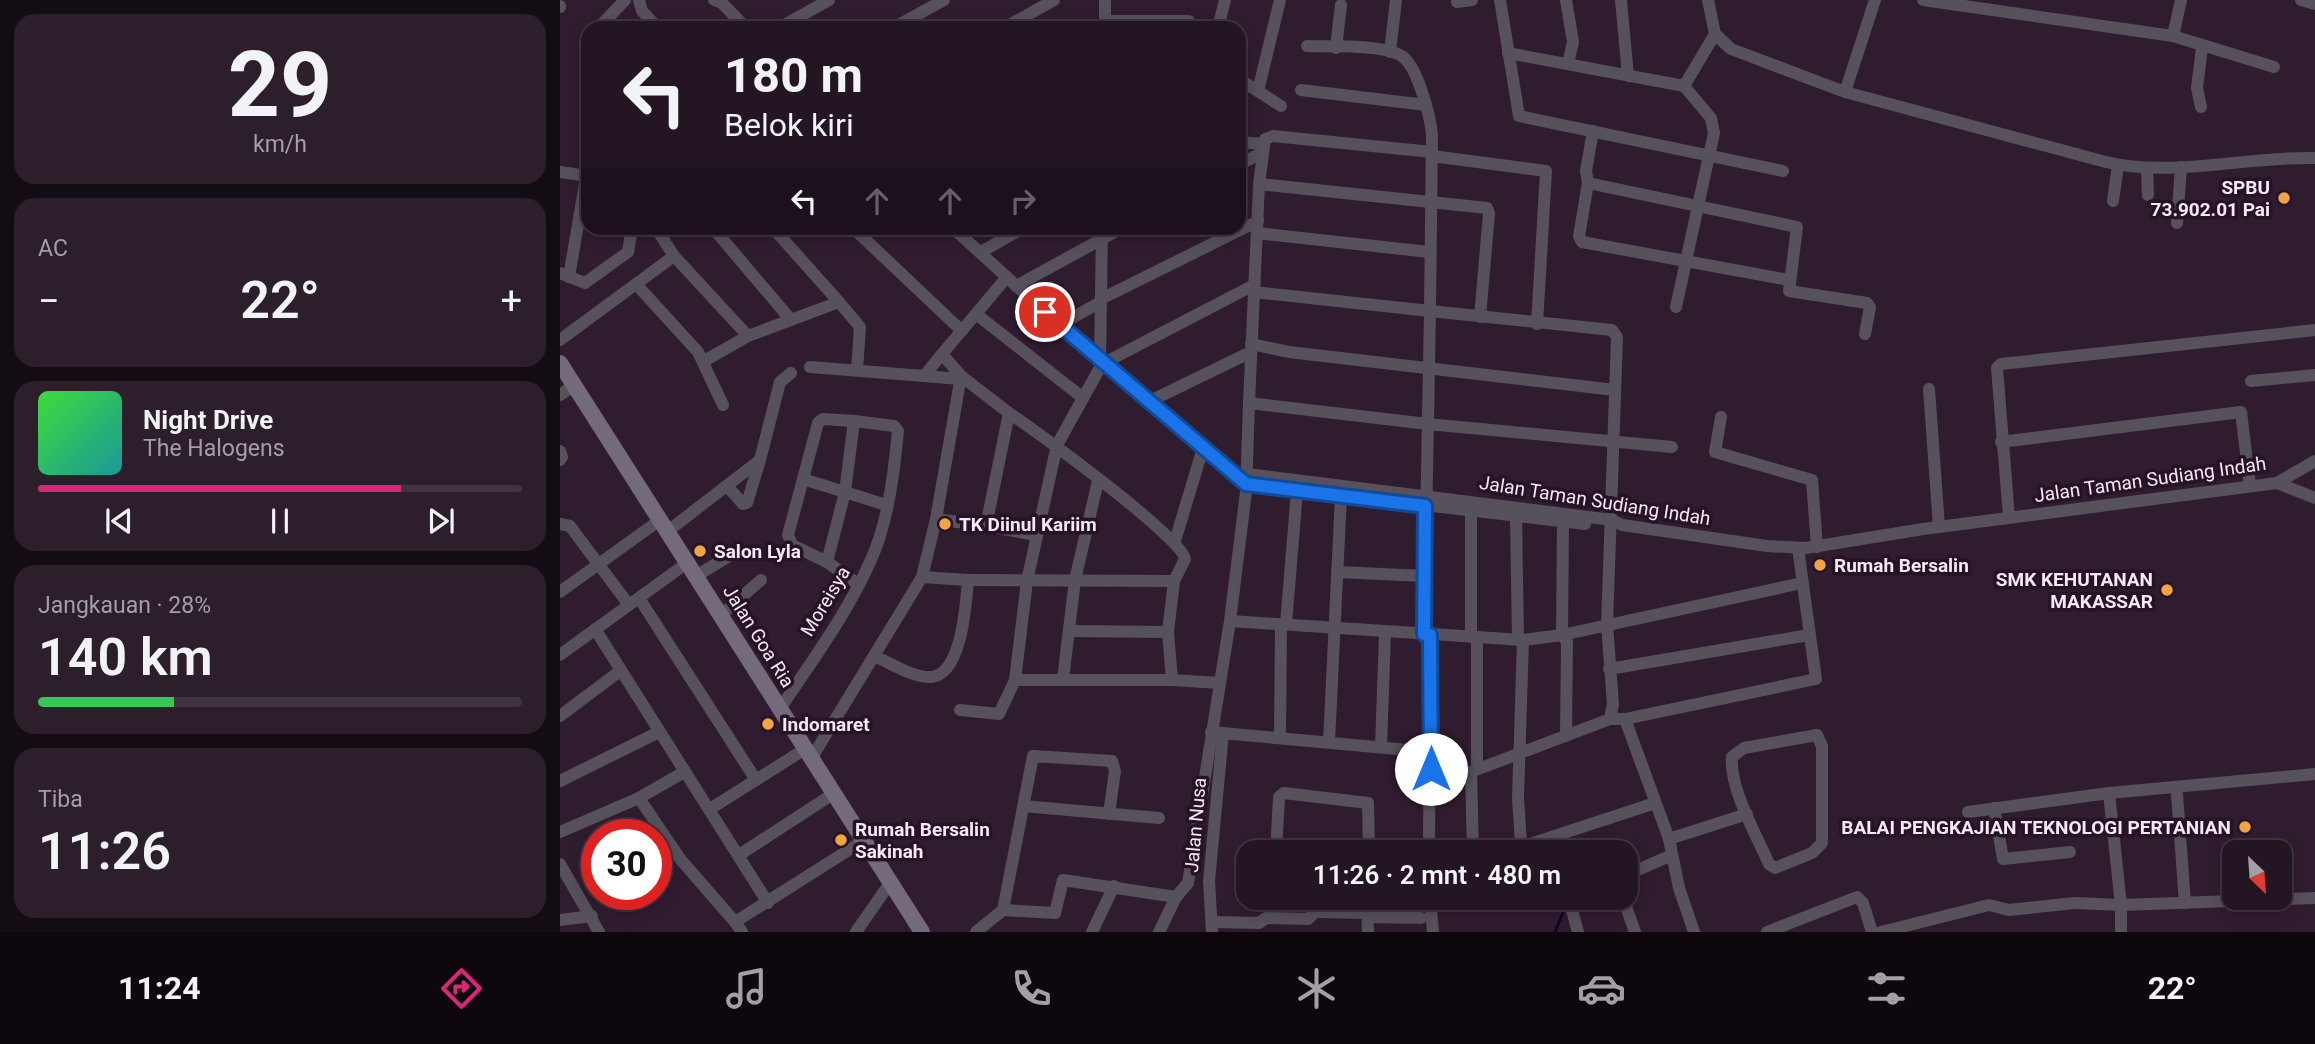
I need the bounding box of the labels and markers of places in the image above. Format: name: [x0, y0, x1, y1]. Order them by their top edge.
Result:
place label: SPBU 73.902.01 Pai: [2151, 176, 2270, 221]
marker: SPBU 73.902.01 Pai: [2276, 190, 2292, 206]
pin: [1015, 282, 1075, 342]
place label: TK Diinul Kariim: [959, 513, 1097, 536]
marker: TK Diinul Kariim: [937, 516, 953, 532]
place label: Salon Lyla: [714, 540, 801, 563]
marker: Salon Lyla: [692, 543, 708, 559]
place label: Rumah Bersalin: [1834, 554, 1969, 577]
marker: Rumah Bersalin: [1812, 557, 1828, 573]
place label: SMK KEHUTANAN MAKASSAR: [1996, 568, 2153, 613]
marker: SMK KEHUTANAN MAKASSAR: [2159, 582, 2175, 598]
place label: Indomaret: [782, 713, 870, 736]
marker: Indomaret: [760, 716, 776, 732]
place label: BALAI PENGKAJIAN TEKNOLOGI PERTANIAN: [1841, 816, 2231, 839]
place label: Rumah Bersalin Sakinah: [855, 818, 990, 863]
marker: BALAI PENGKAJIAN TEKNOLOGI PERTANIAN: [2237, 819, 2253, 835]
marker: Rumah Bersalin Sakinah: [833, 832, 849, 848]

